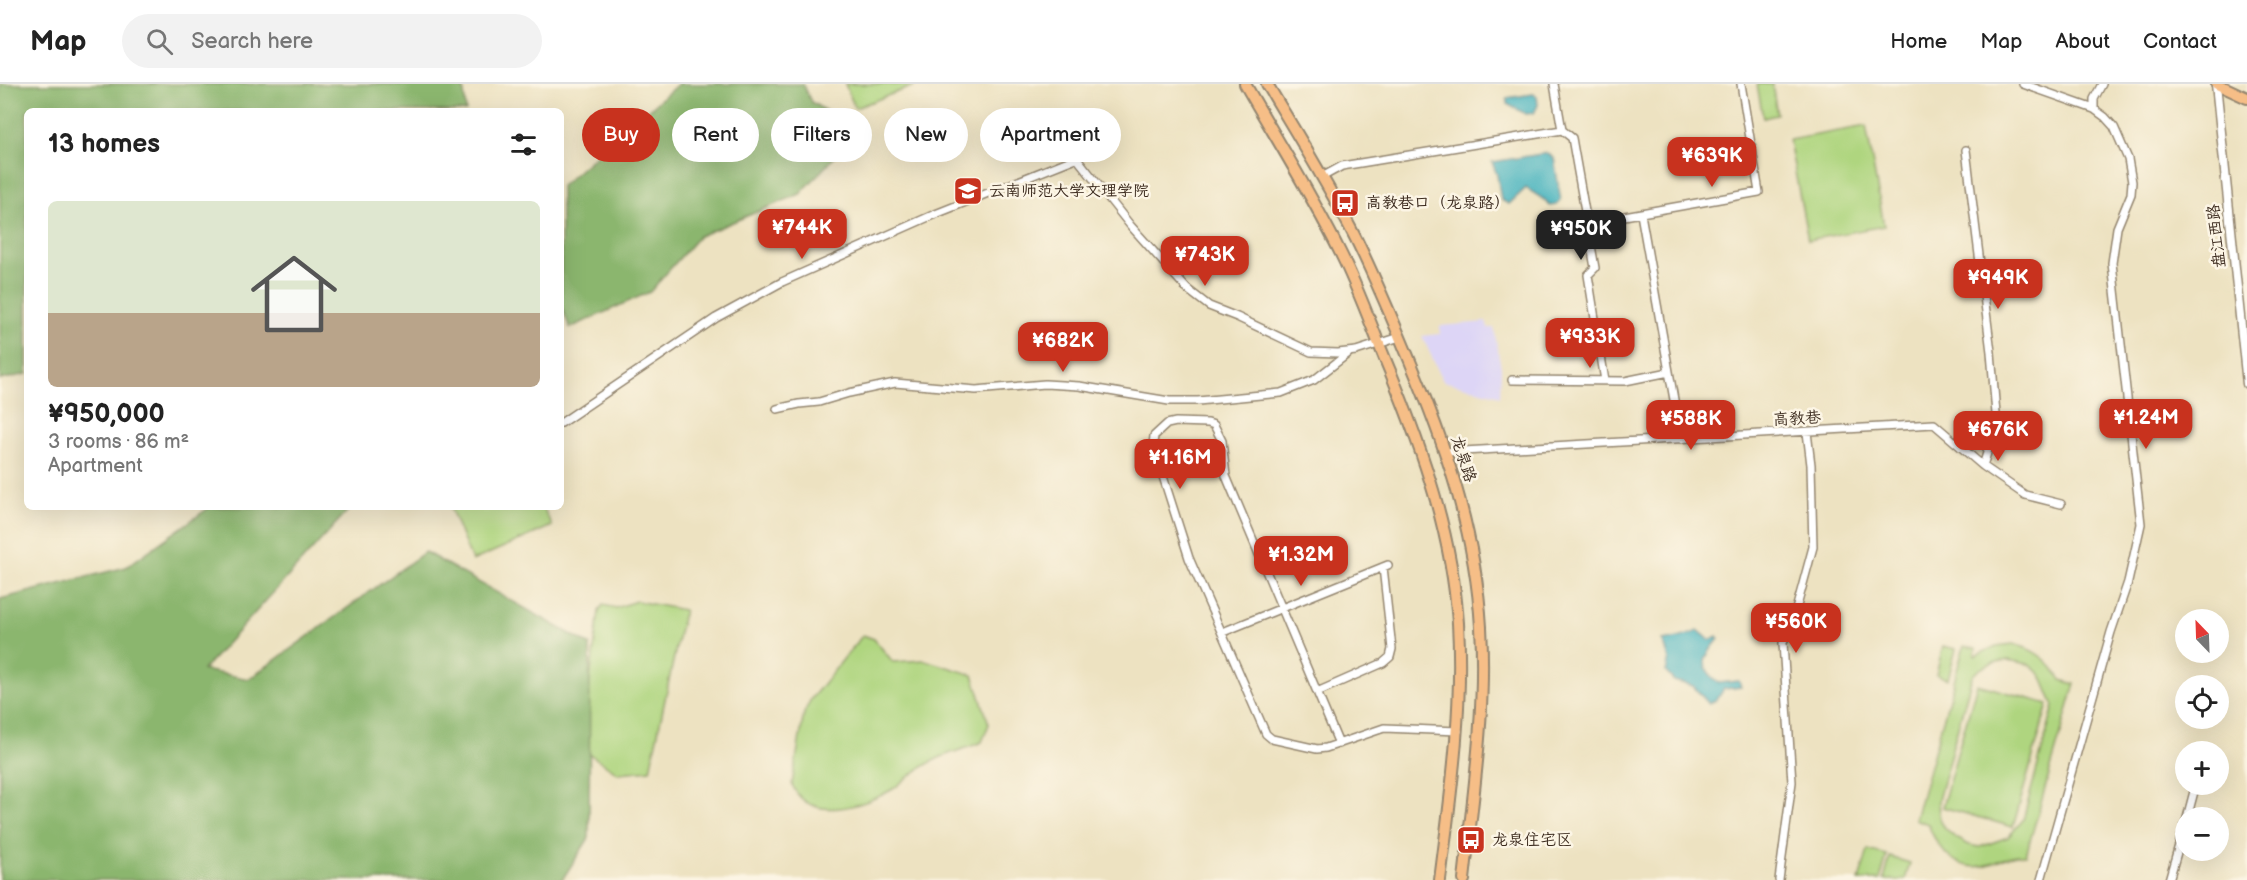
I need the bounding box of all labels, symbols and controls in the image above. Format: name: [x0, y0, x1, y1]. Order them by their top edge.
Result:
search box: [122, 14, 542, 68]
text: Map: [30, 25, 86, 58]
icon: search: [143, 25, 176, 58]
text: Search here: [191, 28, 313, 55]
text: Home: [1890, 29, 1947, 54]
text: Map: [1980, 29, 2022, 54]
text: About: [2055, 29, 2110, 54]
text: Contact: [2143, 29, 2217, 54]
chip: Buy: [582, 108, 660, 162]
chip: Rent: [672, 108, 759, 162]
chip: Filters: [771, 108, 872, 162]
chip: New: [884, 108, 968, 162]
chip: Apartment: [980, 108, 1121, 162]
icon: filters: [507, 128, 540, 161]
text: 13 homes: [48, 129, 160, 160]
pin: ¥639K: [1670, 137, 1754, 188]
text: ¥639K: [1681, 144, 1743, 168]
school or university icon: 云南师范大学文理学院: [952, 175, 984, 207]
place label: 云南师范大学文理学院: [989, 182, 1149, 201]
bus stop icon: 高教巷口（龙泉路）: [1329, 187, 1361, 219]
place label: 高教巷口（龙泉路）: [1366, 194, 1510, 213]
street label: 盘江西路: [2204, 203, 2230, 269]
pin: ¥744K: [760, 209, 844, 260]
pin: ¥950K: [1539, 210, 1623, 261]
text: ¥744K: [772, 216, 832, 240]
text: ¥950K: [1550, 217, 1612, 241]
pin: ¥743K: [1163, 236, 1247, 287]
icon: home: [240, 240, 348, 348]
text: ¥743K: [1175, 243, 1235, 267]
pin: ¥949K: [1956, 259, 2040, 310]
text: ¥949K: [1967, 266, 2029, 290]
pin: ¥933K: [1548, 318, 1632, 369]
pin: ¥682K: [1021, 322, 1105, 373]
text: ¥933K: [1560, 325, 1620, 349]
text: ¥682K: [1032, 329, 1094, 353]
text: ¥950,000: [48, 399, 165, 430]
pin: ¥1.24M: [2097, 399, 2195, 450]
pin: ¥588K: [1649, 400, 1733, 451]
text: ¥1.24M: [2113, 406, 2179, 430]
text: ¥588K: [1660, 407, 1722, 431]
street label: 高教巷: [1773, 408, 1821, 430]
pin: ¥676K: [1956, 411, 2040, 462]
text: ¥676K: [1967, 418, 2029, 442]
text: 3 rooms · 86 m²: [48, 430, 189, 454]
street label: 龙泉路: [1447, 433, 1479, 485]
pin: ¥1.16M: [1131, 439, 1229, 490]
text: ¥1.16M: [1149, 446, 1211, 470]
text: Apartment: [48, 454, 143, 478]
pin: ¥1.32M: [1252, 536, 1350, 587]
text: ¥1.32M: [1268, 543, 1334, 567]
pin: ¥560K: [1754, 603, 1838, 654]
north arrow: [2175, 609, 2229, 663]
map controls: [2175, 609, 2229, 861]
text: ¥560K: [1765, 610, 1827, 634]
button: locate: [2175, 675, 2229, 729]
button: +: [2175, 741, 2229, 795]
button: −: [2175, 807, 2229, 861]
bus stop icon: 龙泉住宅区: [1455, 824, 1487, 856]
place label: 龙泉住宅区: [1492, 831, 1572, 850]

